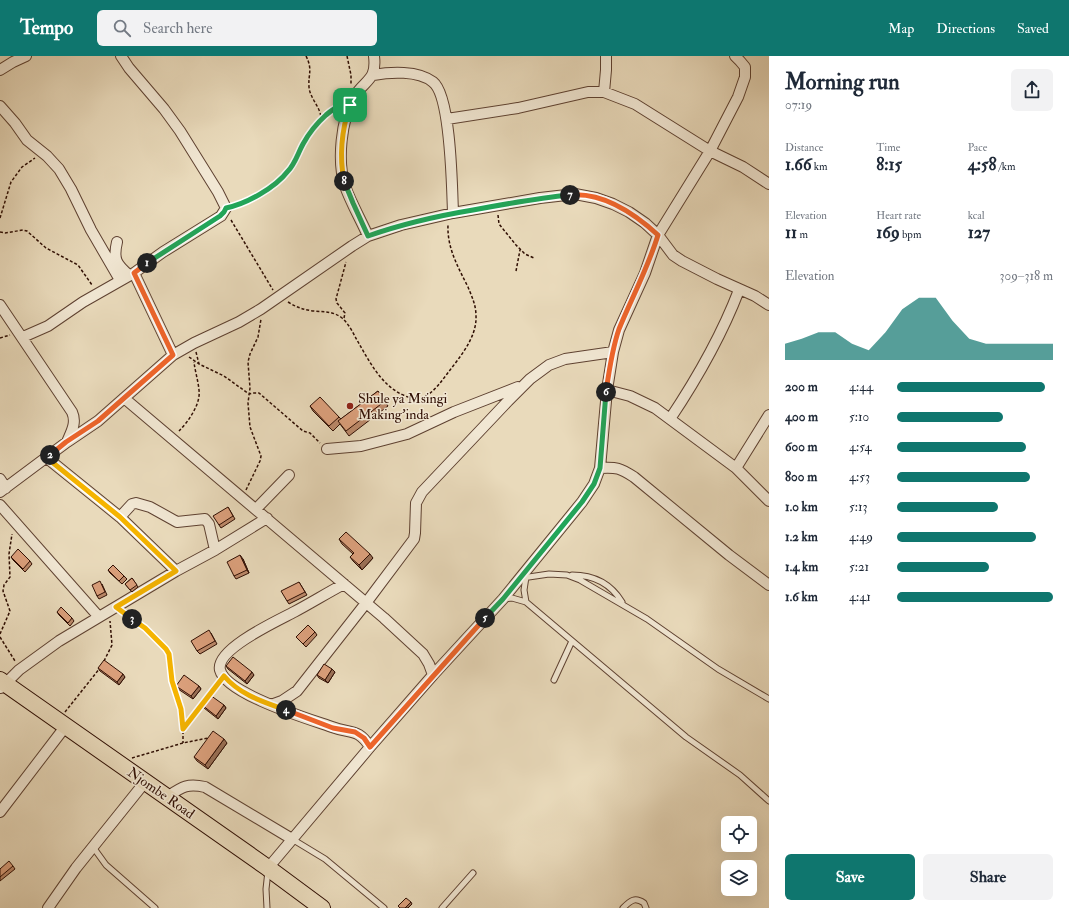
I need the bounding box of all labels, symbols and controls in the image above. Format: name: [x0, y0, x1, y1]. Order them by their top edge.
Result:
search box: [97, 10, 377, 46]
text: Tempo: [20, 16, 73, 40]
icon: search: [111, 17, 133, 39]
text: Search here: [143, 19, 212, 38]
text: Map: [888, 20, 914, 37]
text: Directions: [936, 20, 995, 37]
text: Saved: [1017, 20, 1049, 37]
text: Morning run: [785, 68, 900, 96]
button: share: [1011, 69, 1053, 111]
pin: [333, 88, 367, 122]
icon: arrive: [339, 94, 361, 116]
text: 07:19: [785, 97, 812, 113]
text: Distance: [785, 141, 823, 154]
text: Time: [876, 141, 900, 154]
text: Pace: [968, 141, 987, 154]
text: 1.66: [785, 154, 812, 175]
text: 8:15: [876, 154, 902, 175]
text: 4:58: [968, 154, 996, 175]
text: km: [812, 160, 828, 173]
text: /km: [996, 160, 1015, 173]
pin: 8: [334, 171, 354, 191]
text: 8: [341, 174, 347, 187]
pin: 7: [560, 185, 580, 205]
text: 7: [567, 188, 573, 201]
text: Elevation: [785, 209, 827, 222]
text: Heart rate: [876, 209, 921, 222]
text: kcal: [968, 209, 985, 222]
text: 11: [785, 222, 797, 243]
text: 169: [876, 222, 900, 243]
text: 127: [968, 222, 990, 243]
text: m: [797, 228, 808, 241]
text: bpm: [900, 228, 921, 241]
pin: 1: [137, 253, 157, 273]
text: 1: [145, 256, 149, 269]
text: Elevation: [785, 268, 835, 284]
text: 309–318 m: [1000, 268, 1053, 284]
text: 200 m: [785, 379, 818, 395]
text: 4:44: [849, 379, 873, 395]
pin: 6: [596, 382, 616, 402]
text: 6: [603, 385, 609, 398]
place label: Shule ya Msingi Making'inda: [358, 390, 448, 423]
marker: Shule ya Msingi Making'inda: [345, 401, 355, 411]
text: 400 m: [785, 409, 818, 425]
text: 5:10: [849, 409, 869, 425]
text: 600 m: [785, 439, 818, 455]
text: 4:54: [849, 439, 872, 455]
pin: 2: [40, 445, 60, 465]
text: 2: [47, 448, 53, 461]
text: 800 m: [785, 469, 817, 485]
text: 4:53: [849, 469, 870, 485]
text: 1.0 km: [785, 499, 818, 515]
text: 5:13: [849, 499, 868, 515]
text: 1.2 km: [785, 529, 818, 545]
text: 4:49: [849, 529, 873, 545]
text: 1.4 km: [785, 559, 818, 575]
text: 5:21: [849, 559, 869, 575]
text: 1.6 km: [785, 589, 818, 605]
text: 4:41: [849, 589, 871, 605]
pin: 5: [475, 608, 495, 628]
pin: 3: [122, 609, 142, 629]
text: 5: [483, 611, 487, 624]
text: 3: [130, 612, 134, 625]
pin: 4: [276, 700, 296, 720]
text: 4: [283, 703, 289, 716]
street label: Njombe Road: [124, 764, 198, 822]
map controls: [721, 816, 757, 896]
button: locate: [721, 816, 757, 852]
button: Save: [785, 854, 915, 900]
button: Share: [923, 854, 1053, 900]
button: layers: [721, 860, 757, 896]

